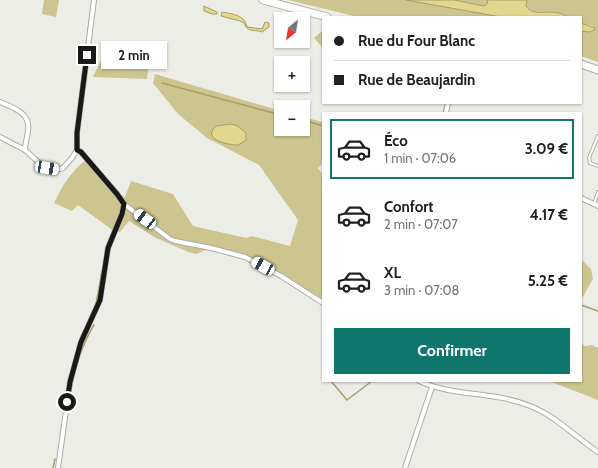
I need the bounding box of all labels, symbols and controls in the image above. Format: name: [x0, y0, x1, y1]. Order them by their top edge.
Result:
north arrow: [274, 12, 310, 48]
map controls: [274, 12, 310, 136]
text: Rue du Four Blanc: [358, 32, 475, 50]
callout: 2 min: [101, 41, 167, 69]
route end: [78, 46, 96, 64]
text: 2 min: [118, 47, 150, 63]
button: +: [274, 56, 310, 92]
text: Rue de Beaujardin: [358, 71, 475, 89]
button: −: [274, 100, 310, 136]
icon: car: [336, 131, 372, 167]
text: Éco: [384, 132, 408, 150]
text: 3.09 €: [525, 140, 568, 158]
text: 1 min · 07:06: [384, 150, 456, 166]
car: [34, 160, 60, 176]
icon: car: [336, 197, 372, 233]
text: Confort: [384, 198, 433, 216]
text: 4.17 €: [529, 206, 568, 224]
car: [132, 207, 158, 231]
text: 2 min · 07:07: [384, 216, 458, 232]
car: [250, 255, 276, 277]
icon: car: [336, 263, 372, 299]
text: XL: [384, 264, 401, 282]
text: 5.25 €: [528, 272, 568, 290]
text: 3 min · 07:08: [384, 282, 459, 298]
button: Confirmer: [334, 328, 570, 374]
route start: [58, 393, 76, 411]

